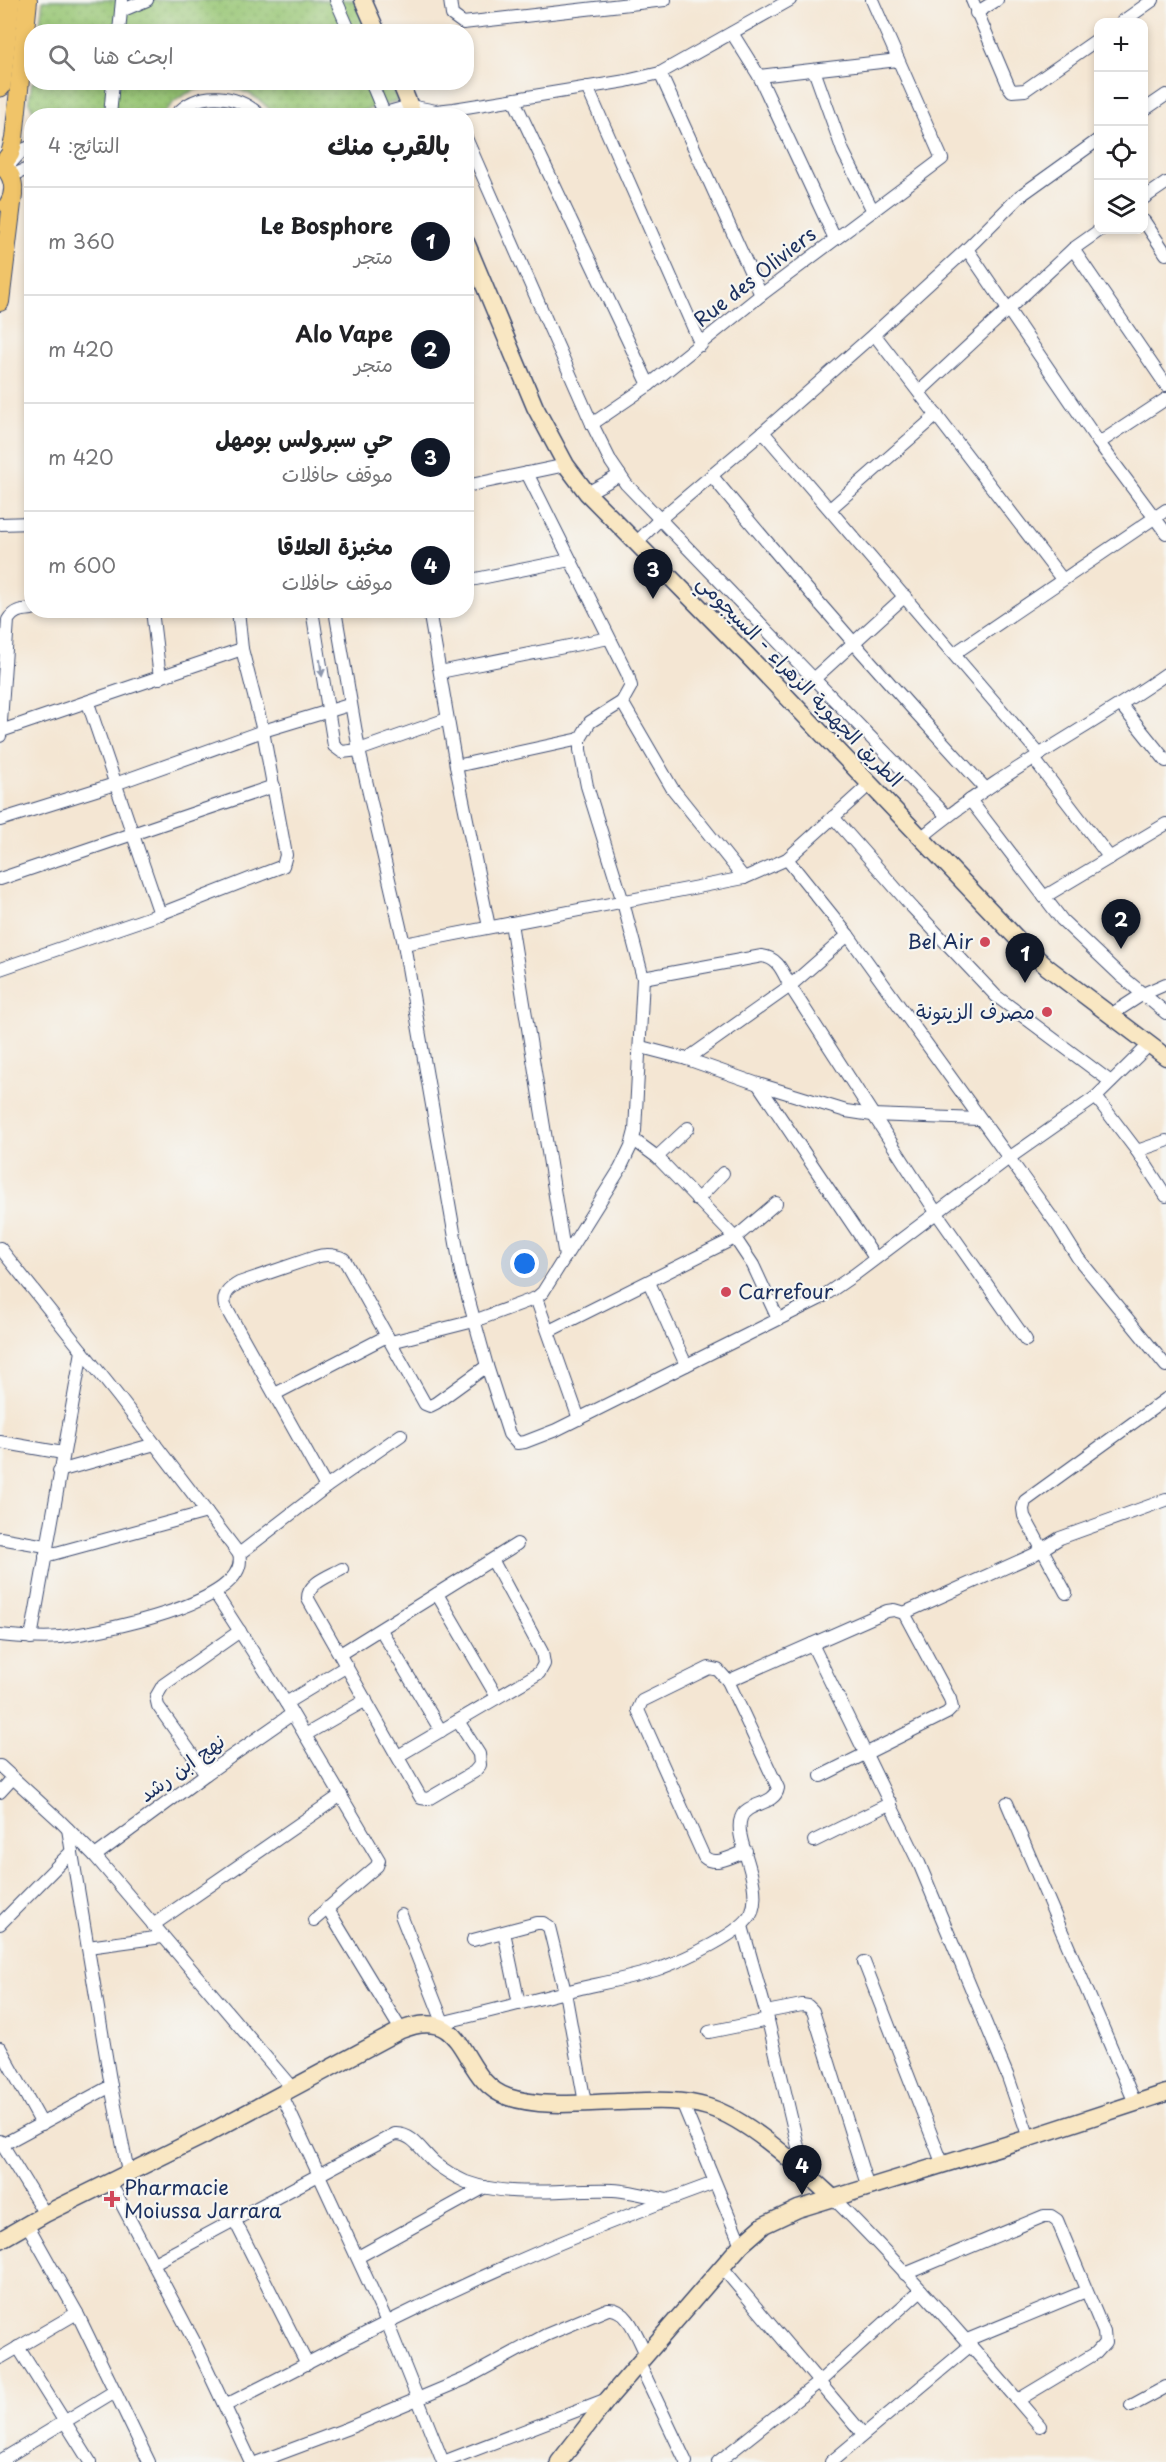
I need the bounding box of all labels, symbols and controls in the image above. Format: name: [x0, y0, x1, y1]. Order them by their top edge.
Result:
map controls: [1094, 18, 1148, 234]
button: +: [1094, 18, 1148, 72]
search box: [24, 24, 474, 90]
text: ابحث هنا: [93, 38, 174, 71]
icon: search: [45, 41, 78, 74]
button: −: [1094, 72, 1148, 126]
text: بالقرب منك: [328, 125, 450, 164]
button: locate: [1094, 126, 1148, 180]
text: النتائج: 4: [48, 130, 120, 160]
button: layers: [1094, 180, 1148, 234]
text: Le Bosphore: [260, 208, 393, 241]
street label: Rue des Oliviers: [687, 219, 822, 334]
text: 360 m: [48, 226, 115, 256]
text: 1: [426, 226, 435, 256]
text: متجر: [354, 241, 393, 271]
text: Alo Vape: [296, 316, 393, 349]
text: 420 m: [48, 334, 114, 364]
text: 2: [423, 334, 438, 364]
text: متجر: [354, 349, 393, 379]
text: حي سبرولس بومهل: [215, 421, 393, 454]
text: 420 m: [48, 442, 114, 472]
text: 3: [424, 442, 437, 472]
text: موقف حافلات: [282, 459, 393, 489]
text: مخبزة العلاقا: [277, 529, 393, 562]
text: 600 m: [48, 550, 116, 580]
text: 4: [424, 550, 437, 580]
pin: 3: [634, 550, 672, 599]
text: موقف حافلات: [282, 567, 393, 597]
street label: الطريق الجهوية الزهراء - السيجومي: [688, 567, 910, 796]
one-way arrow: [316, 659, 325, 678]
pin: 2: [1102, 900, 1140, 949]
place label: Bel Air: [907, 926, 973, 956]
pin: 1: [1006, 934, 1044, 983]
marker: Bel Air: [978, 935, 992, 949]
place label: مصرف الزيتونة: [916, 996, 1035, 1026]
marker: مصرف الزيتونة: [1040, 1005, 1054, 1019]
your location: [510, 1249, 539, 1278]
place label: Carrefour: [738, 1276, 834, 1306]
marker: Carrefour: [719, 1285, 733, 1299]
street label: نهج ابن رشد: [132, 1726, 231, 1809]
pin: 4: [782, 2146, 822, 2195]
place label: Pharmacie Moiussa Jarrara: [124, 2172, 282, 2225]
marker: Pharmacie Moiussa Jarrara: [105, 2192, 119, 2206]

